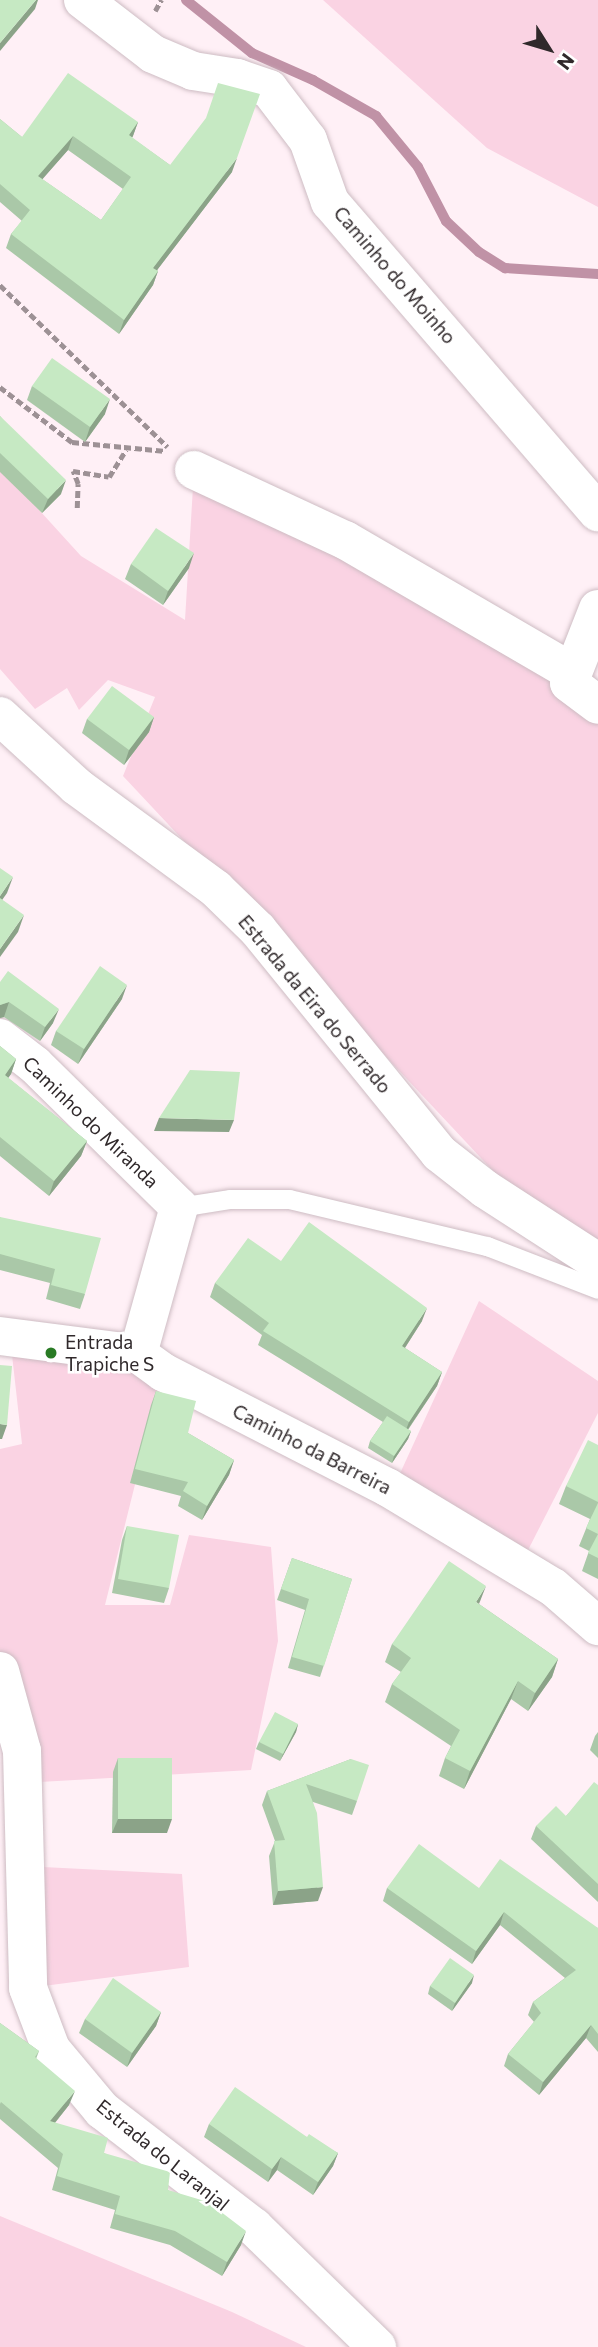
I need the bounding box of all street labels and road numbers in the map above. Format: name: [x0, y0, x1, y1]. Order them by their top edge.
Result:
street label: Caminho do Moinho: [329, 202, 461, 348]
street label: Estrada da Eira do Serrado: [234, 910, 396, 1098]
street label: Caminho do Miranda: [19, 1052, 163, 1192]
street label: Caminho da Barreira: [229, 1399, 395, 1499]
street label: Estrada do Laranjal: [92, 2095, 234, 2215]

